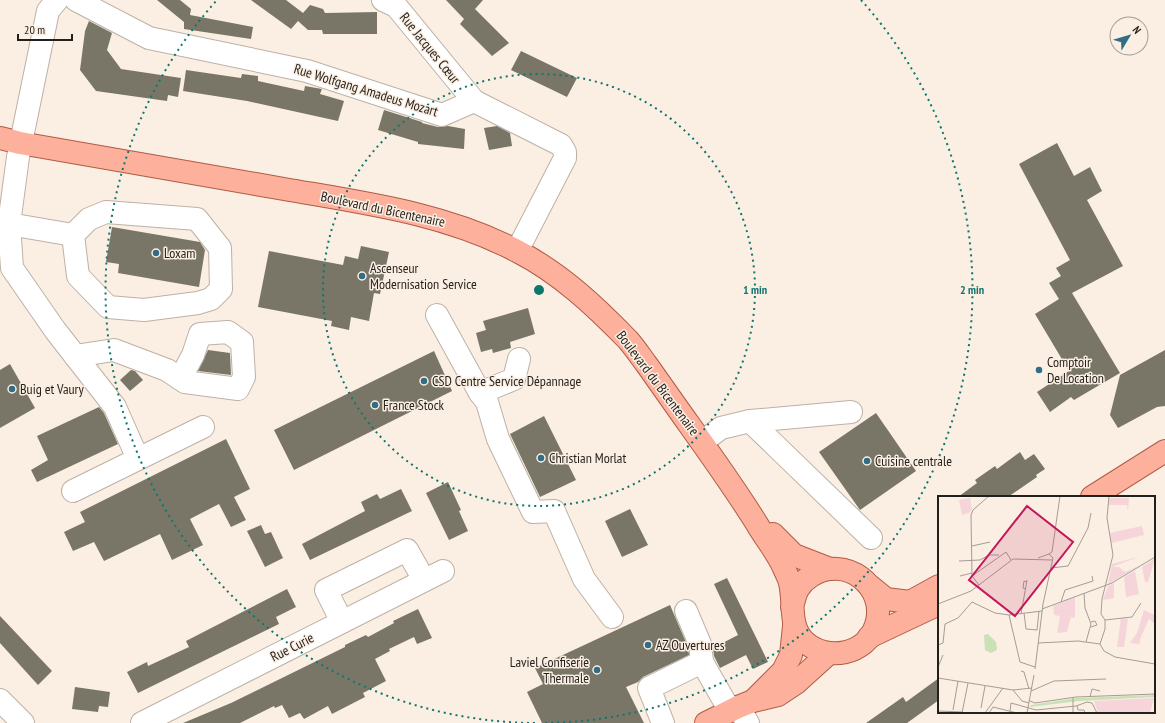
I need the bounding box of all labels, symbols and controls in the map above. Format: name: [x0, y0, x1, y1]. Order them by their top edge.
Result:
street label: Rue Jacques Cœur: [396, 9, 464, 87]
scale bar: [18, 16, 72, 42]
north arrow: [1109, 16, 1149, 56]
text: 20 m: [24, 22, 45, 37]
text: N: [1130, 23, 1144, 37]
street label: Rue Wolfgang Amadeus Mozart: [292, 59, 440, 121]
street label: Boulevard du Bicentenaire: [319, 187, 447, 231]
place label: Loxam: [164, 244, 195, 262]
marker: Loxam: [151, 248, 161, 258]
place label: Ascenseur Modernisation Service: [370, 259, 477, 293]
marker: Ascenseur Modernisation Service: [357, 271, 367, 281]
text: 1 min: [743, 282, 767, 297]
text: 2 min: [960, 282, 984, 297]
centre of rings: [532, 283, 546, 297]
street label: Boulevard du Bicentenaire: [613, 327, 703, 439]
place label: Comptoir De Location: [1047, 353, 1104, 387]
marker: Comptoir De Location: [1034, 365, 1044, 375]
place label: CSD Centre Service Dépannage: [432, 372, 581, 390]
marker: CSD Centre Service Dépannage: [419, 376, 429, 386]
place label: Buig et Vaury: [20, 380, 84, 398]
marker: Buig et Vaury: [7, 384, 17, 394]
place label: France Stock: [383, 396, 445, 414]
marker: France Stock: [370, 400, 380, 410]
place label: Christian Morlat: [549, 449, 626, 467]
place label: Cuisine centrale: [875, 452, 952, 470]
marker: Christian Morlat: [536, 453, 546, 463]
marker: Cuisine centrale: [862, 456, 872, 466]
inset map: [938, 496, 1155, 713]
street label: Rue Curie: [267, 628, 317, 666]
place label: AZ Ouvertures: [656, 636, 725, 654]
marker: AZ Ouvertures: [643, 640, 653, 650]
place label: Laviel Confiserie Thermale: [510, 653, 589, 687]
marker: Laviel Confiserie Thermale: [592, 665, 602, 675]

